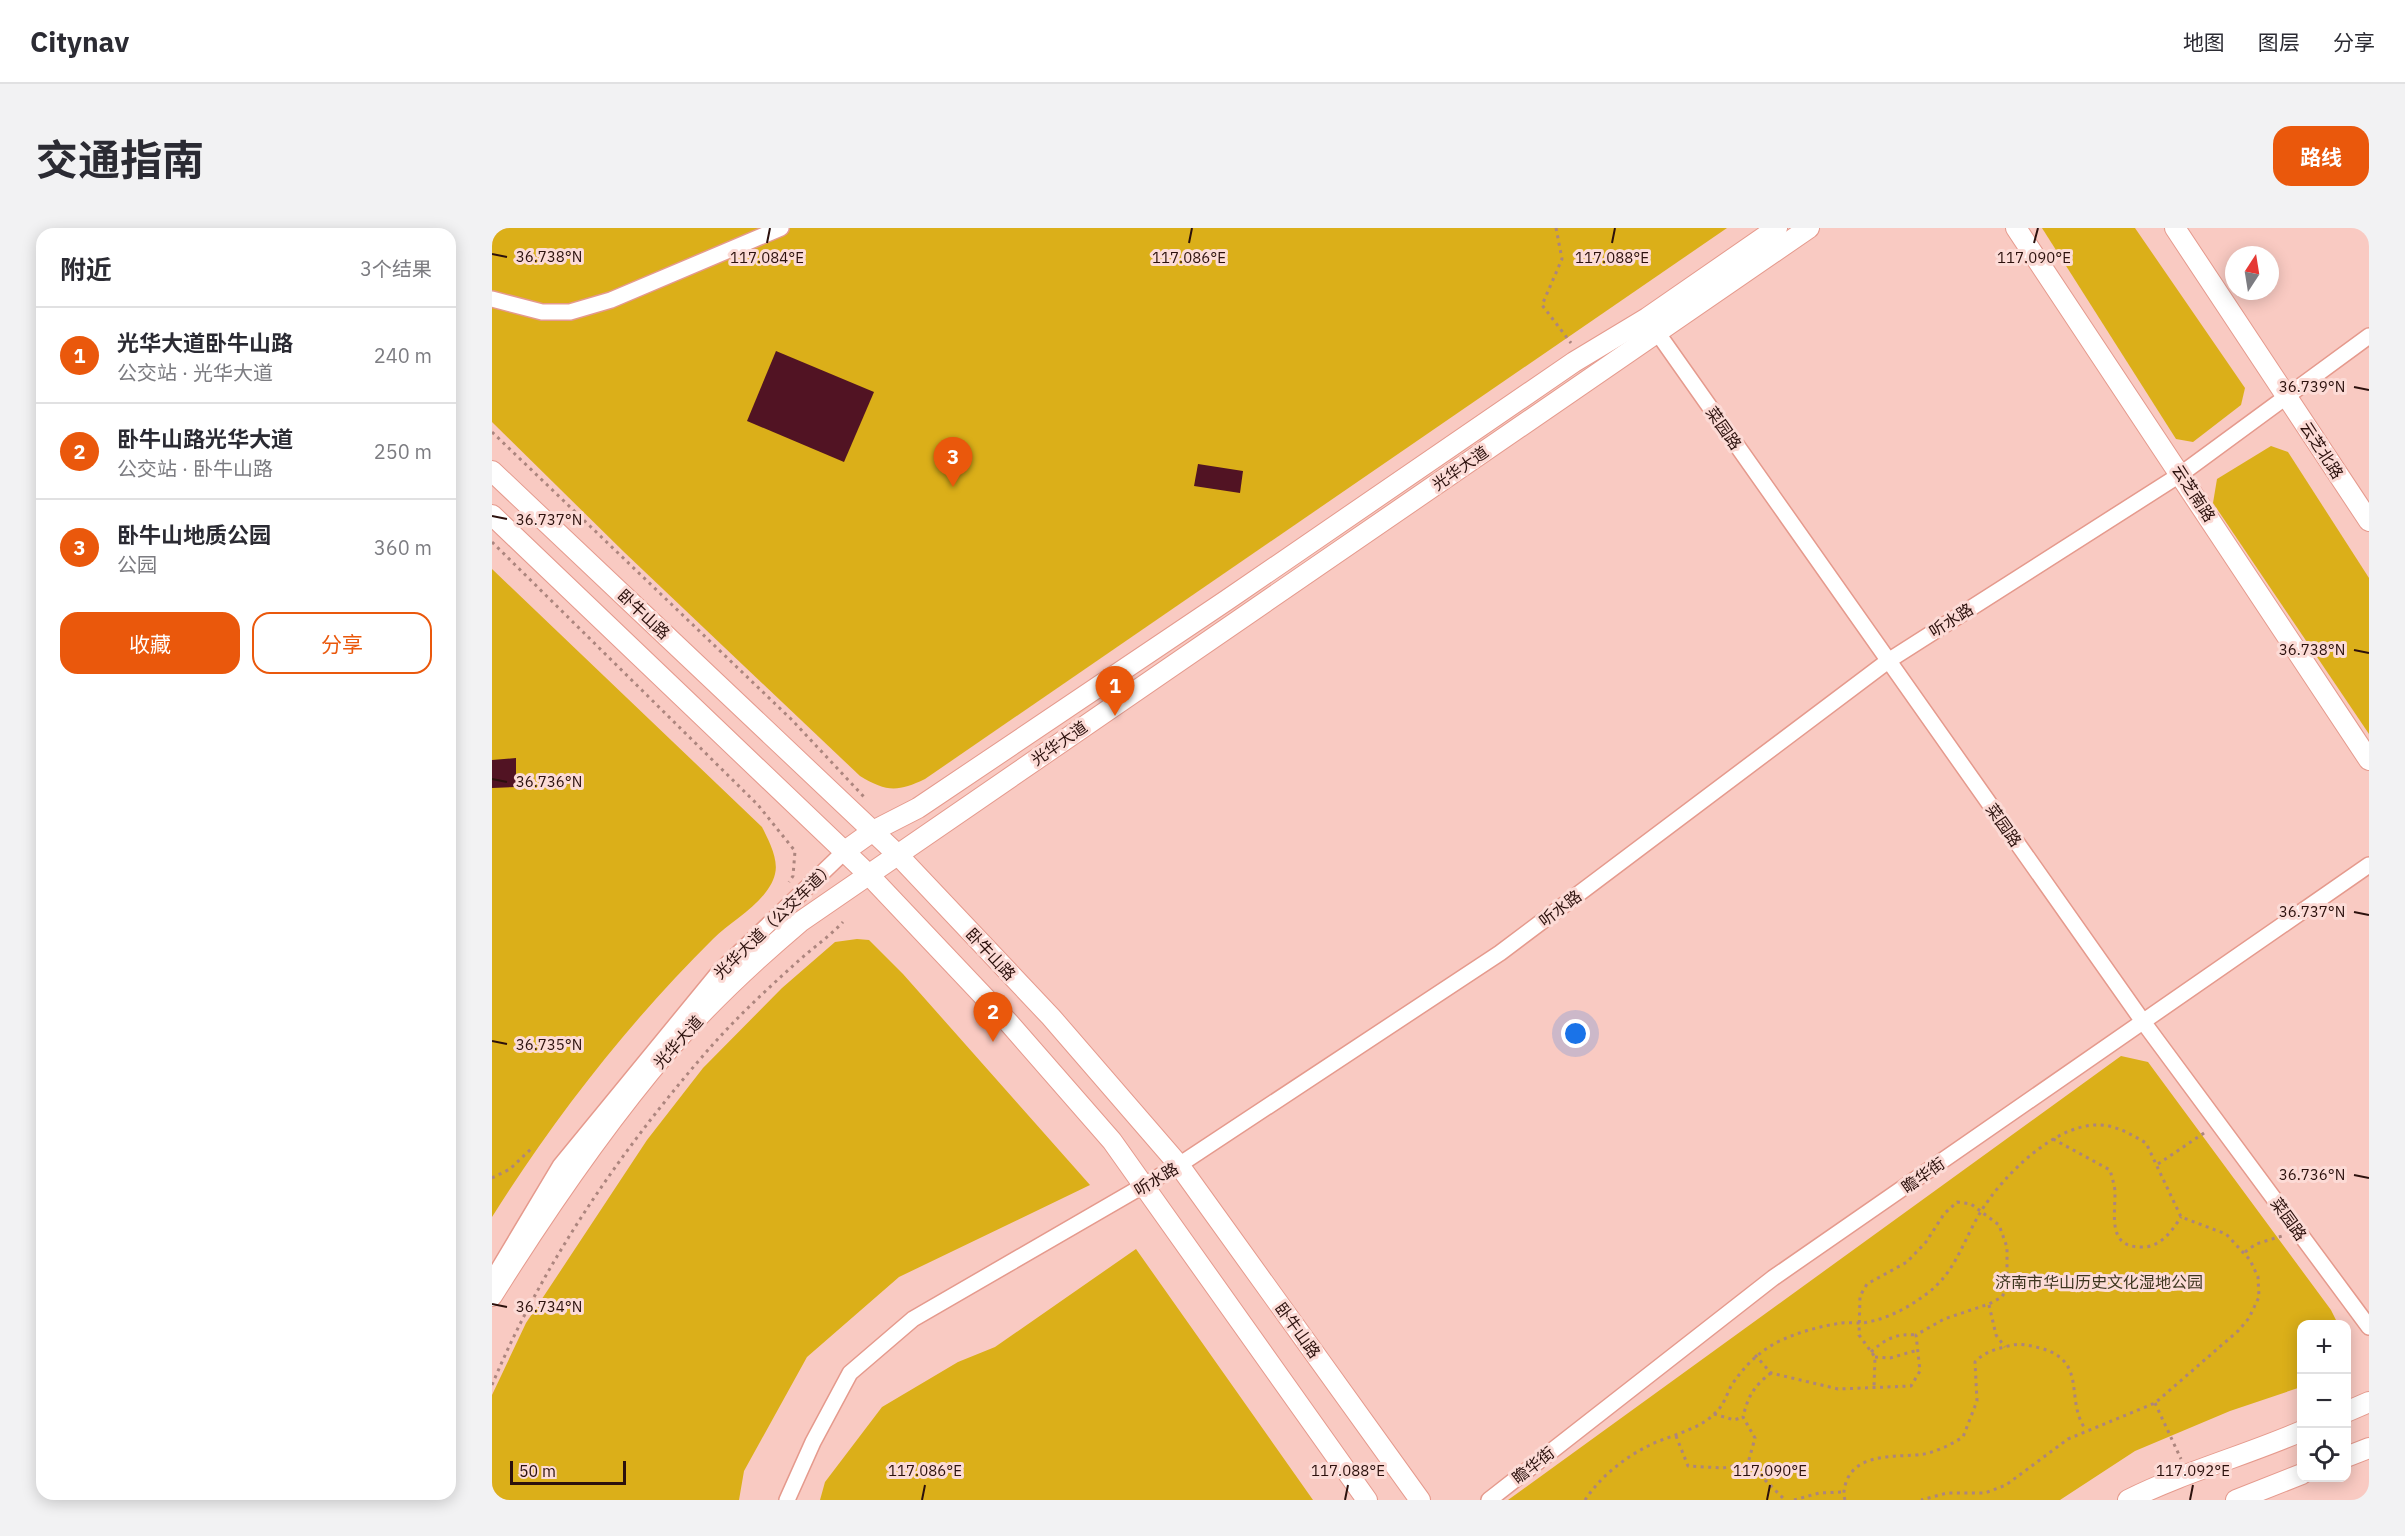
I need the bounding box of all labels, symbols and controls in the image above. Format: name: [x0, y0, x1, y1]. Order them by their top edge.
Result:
text: Citynav: [30, 23, 129, 60]
text: 地图: [2183, 28, 2225, 56]
text: 图层: [2258, 28, 2300, 56]
text: 分享: [2333, 28, 2375, 56]
button: 路线: [2273, 126, 2369, 186]
text: 交通指南: [36, 132, 204, 187]
north arrow: [2225, 246, 2279, 300]
text: 36.738°N: [516, 247, 582, 266]
text: 117.084°E: [730, 248, 804, 267]
text: 117.086°E: [1152, 248, 1226, 267]
text: 117.088°E: [1575, 248, 1649, 267]
text: 117.090°E: [1997, 248, 2071, 267]
text: 附近: [60, 252, 112, 286]
text: 3个结果: [360, 255, 432, 282]
text: 光华大道卧牛山路: [117, 328, 293, 357]
text: 1: [74, 342, 86, 369]
text: 240 m: [374, 342, 432, 369]
text: 公交站 · 光华大道: [117, 359, 273, 386]
text: 36.739°N: [2279, 377, 2345, 396]
street label: 菜园路: [1702, 403, 1746, 453]
street label: 云芝北路: [2296, 418, 2348, 482]
text: 卧牛山路光华大道: [117, 424, 293, 453]
text: 2: [74, 438, 86, 465]
text: 250 m: [374, 438, 432, 465]
pin: 3: [934, 438, 972, 487]
street label: 光华大道: [1428, 441, 1492, 495]
text: 公交站 · 卧牛山路: [117, 455, 273, 482]
street label: 云芝南路: [2168, 461, 2220, 525]
text: 36.737°N: [516, 510, 582, 529]
text: 卧牛山地质公园: [117, 520, 271, 549]
text: 3: [74, 534, 86, 561]
text: 360 m: [374, 534, 432, 561]
text: 公园: [117, 551, 157, 578]
street label: 卧牛山路: [614, 585, 674, 643]
street label: 听水路: [1925, 599, 1977, 641]
button: 收藏: [60, 612, 240, 674]
button: 分享: [252, 612, 432, 674]
text: 36.738°N: [2279, 640, 2345, 659]
pin: 1: [1096, 666, 1134, 716]
street label: 光华大道: [1027, 716, 1091, 770]
text: 36.736°N: [516, 772, 582, 791]
street label: 菜园路: [1982, 800, 2026, 850]
street label: 光华大道（公交车道）: [710, 857, 838, 983]
street label: 听水路: [1535, 886, 1585, 930]
text: 36.737°N: [2279, 902, 2345, 921]
street label: 卧牛山路: [962, 924, 1020, 984]
pin: 2: [974, 992, 1012, 1042]
street label: 光华大道: [649, 1012, 707, 1072]
your location: [1561, 1019, 1590, 1048]
text: 36.735°N: [516, 1035, 582, 1054]
street label: 瞻华街: [1898, 1153, 1948, 1197]
street label: 听水路: [1130, 1158, 1182, 1200]
text: 36.736°N: [2279, 1165, 2345, 1184]
street label: 菜园路: [2267, 1194, 2311, 1244]
park label: 济南市华山历史文化湿地公园: [1995, 1272, 2203, 1292]
text: 36.734°N: [516, 1297, 582, 1316]
street label: 卧牛山路: [1271, 1298, 1325, 1362]
map controls: [2297, 1320, 2351, 1482]
button: +: [2297, 1320, 2351, 1374]
button: −: [2297, 1374, 2351, 1428]
button: locate: [2297, 1428, 2351, 1482]
street label: 瞻华街: [1508, 1442, 1558, 1488]
scale bar: [510, 1458, 626, 1486]
text: 50 m: [519, 1461, 556, 1481]
text: 117.086°E: [888, 1461, 962, 1480]
text: 117.088°E: [1311, 1461, 1385, 1480]
text: 117.090°E: [1733, 1461, 1807, 1480]
text: 117.092°E: [2156, 1461, 2230, 1480]

